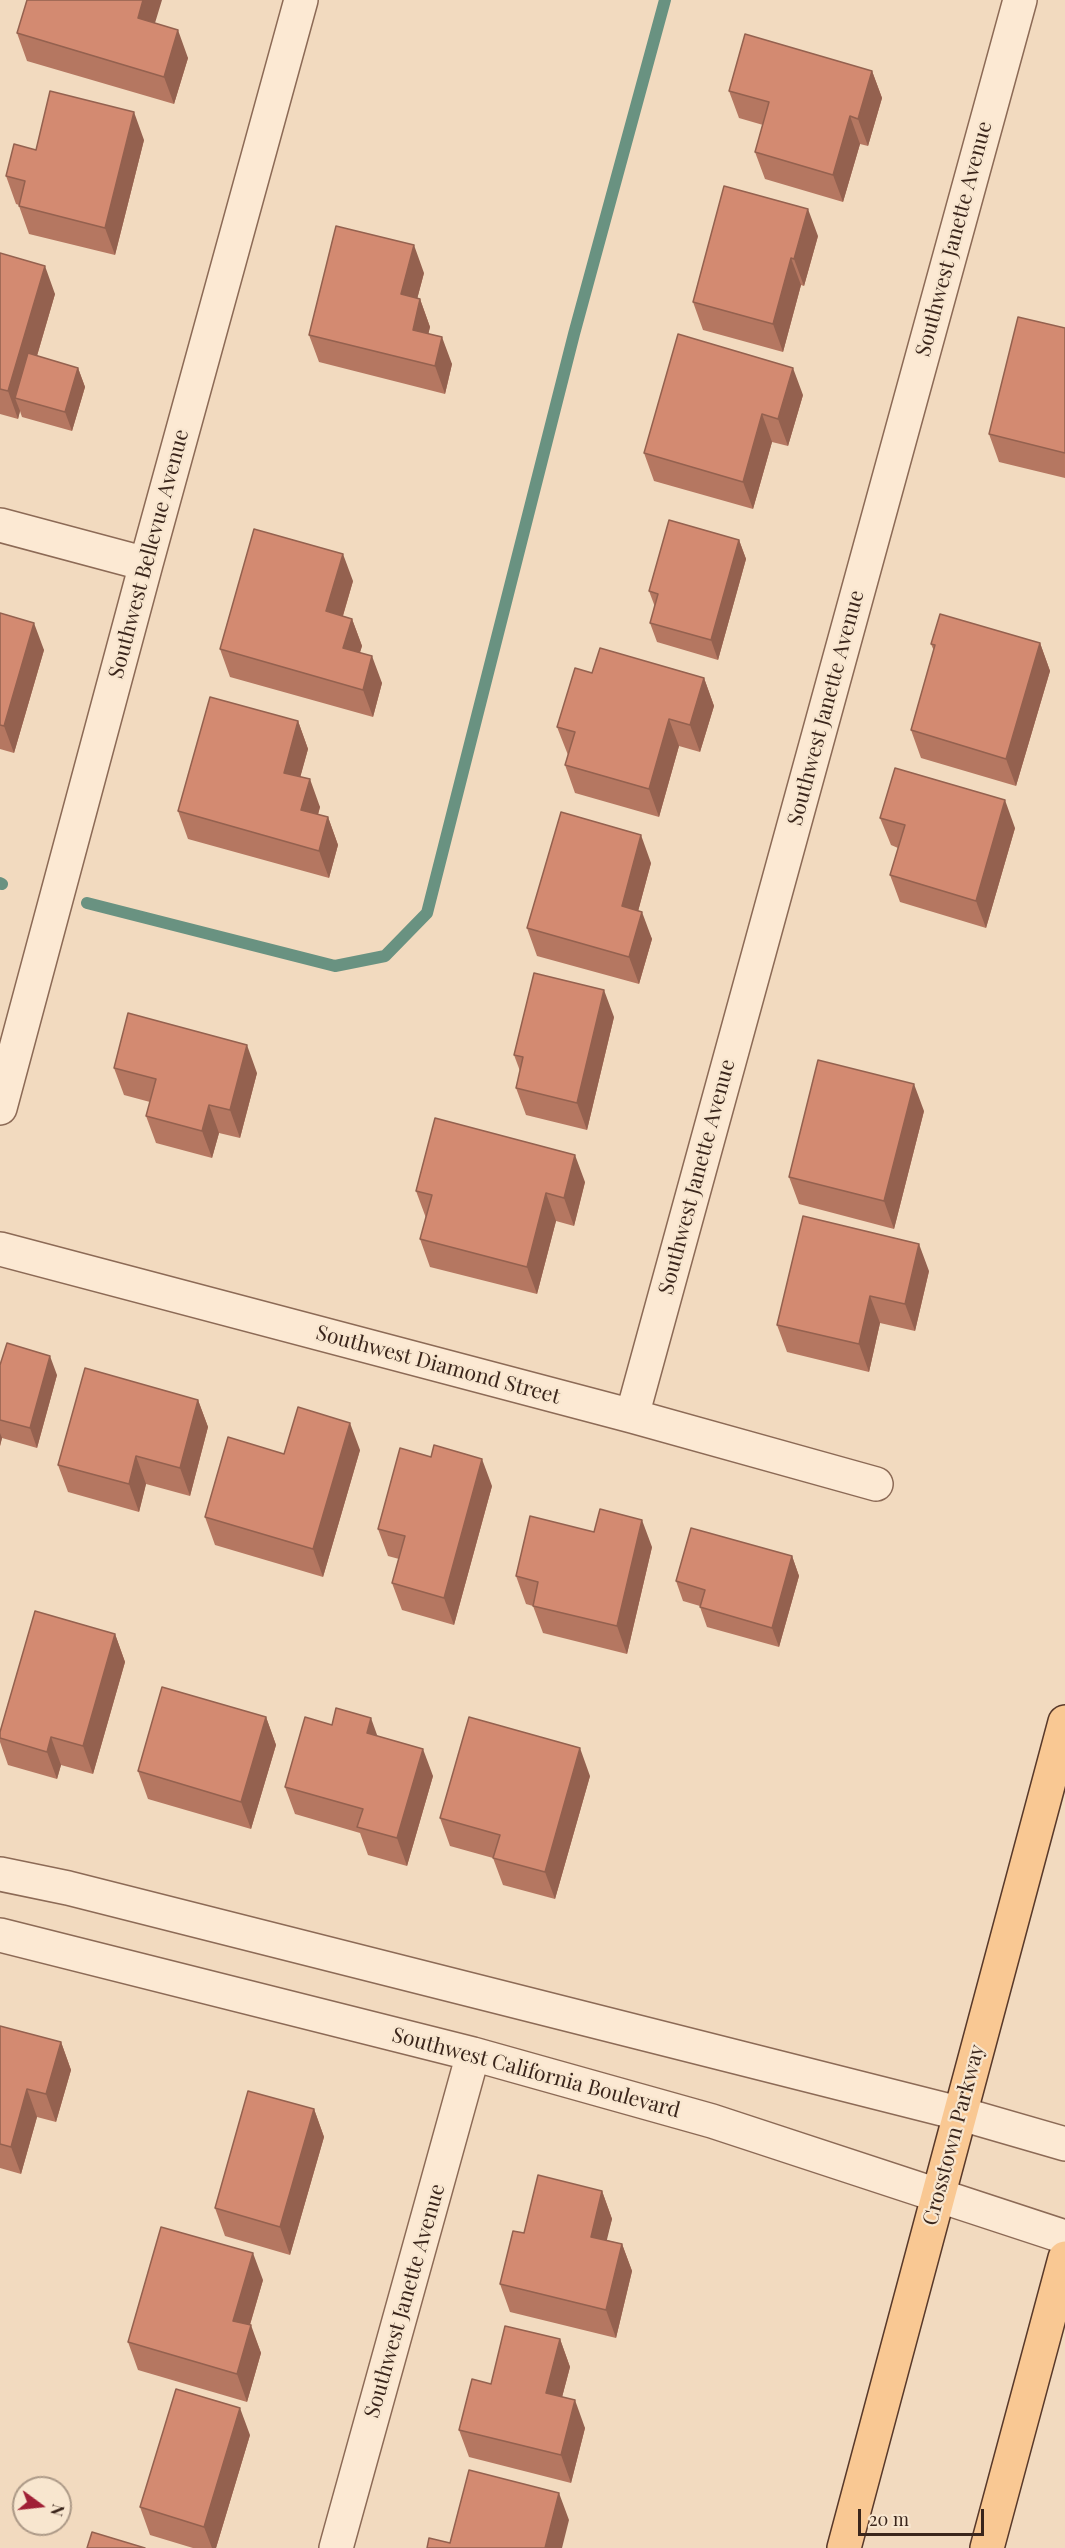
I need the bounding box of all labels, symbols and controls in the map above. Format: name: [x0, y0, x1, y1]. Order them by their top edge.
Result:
street label: Southwest Janette Avenue: [910, 119, 998, 359]
street label: Southwest Bellevue Avenue: [104, 427, 194, 681]
street label: Southwest Janette Avenue: [782, 588, 870, 828]
street label: Southwest Janette Avenue: [653, 1057, 741, 1297]
street label: Southwest Diamond Street: [313, 1320, 563, 1410]
street label: Southwest California Boulevard: [389, 2022, 683, 2124]
street label: Crosstown Parkway: [918, 2042, 990, 2228]
street label: Southwest Janette Avenue: [359, 2181, 451, 2421]
north arrow: [12, 2476, 72, 2536]
scale bar: [861, 2497, 987, 2535]
text: N: [46, 2502, 70, 2519]
text: 20 m: [869, 2507, 909, 2531]

